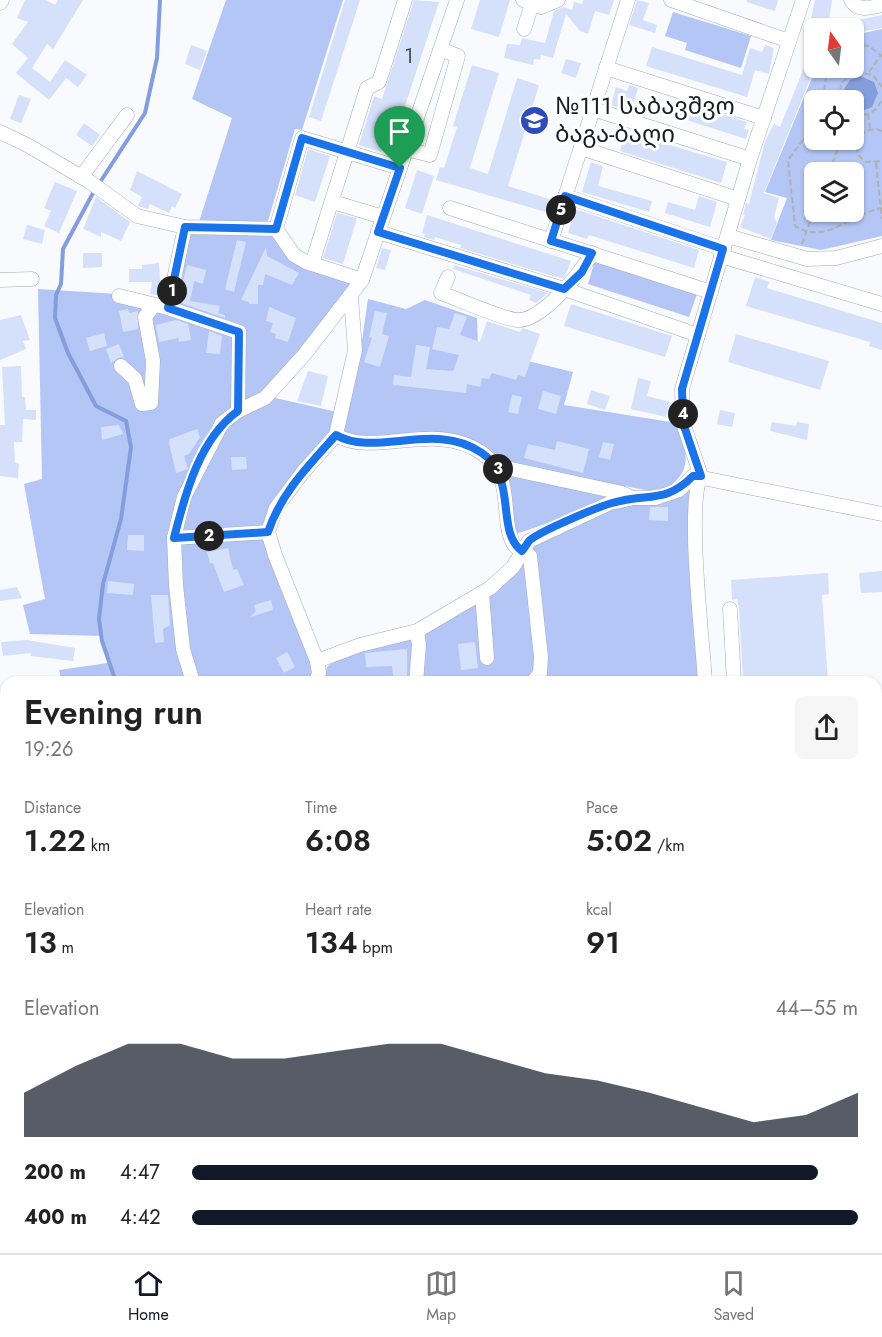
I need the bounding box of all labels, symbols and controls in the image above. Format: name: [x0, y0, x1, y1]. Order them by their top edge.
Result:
north arrow: [804, 18, 864, 78]
map controls: [804, 18, 864, 222]
house number: 1: [404, 41, 414, 71]
place label: №111 საბავშვო ბაგა-ბაღი: [555, 88, 735, 151]
button: locate: [804, 90, 864, 150]
school or university icon: №111 საბავშვო ბაგა-ბაღი: [518, 104, 550, 136]
pin: [374, 106, 425, 168]
icon: arrive: [383, 115, 416, 148]
button: layers: [804, 162, 864, 222]
pin: 5: [546, 195, 576, 225]
text: 5: [556, 198, 566, 221]
pin: 1: [157, 276, 187, 306]
text: 1: [168, 279, 176, 302]
pin: 4: [668, 399, 698, 429]
text: 4: [677, 402, 689, 425]
pin: 3: [483, 454, 513, 484]
text: 3: [493, 457, 503, 480]
pin: 2: [194, 521, 224, 551]
text: 2: [204, 524, 214, 547]
text: Evening run: [24, 689, 203, 736]
button: share: [795, 696, 858, 759]
text: 19:26: [24, 735, 73, 764]
text: Distance: [24, 796, 81, 819]
text: Time: [305, 796, 337, 819]
text: Pace: [586, 796, 618, 819]
text: 1.22: [24, 819, 86, 862]
text: 6:08: [305, 819, 371, 862]
text: 5:02: [586, 819, 652, 862]
text: km: [86, 834, 110, 857]
text: /km: [652, 834, 685, 857]
text: Elevation: [24, 898, 84, 921]
text: Heart rate: [305, 898, 372, 921]
text: kcal: [586, 898, 612, 921]
text: 13: [24, 921, 57, 964]
text: 134: [305, 921, 358, 964]
text: 91: [586, 921, 620, 964]
text: m: [57, 936, 74, 959]
text: bpm: [358, 936, 393, 959]
text: Elevation: [24, 994, 99, 1023]
text: 44–55 m: [776, 994, 858, 1023]
text: 200 m: [24, 1158, 86, 1187]
text: 4:47: [120, 1158, 160, 1187]
text: 400 m: [24, 1203, 87, 1232]
text: 4:42: [120, 1203, 161, 1232]
tab: Home: [128, 1267, 169, 1326]
tab: Map: [425, 1267, 458, 1326]
tab: Saved: [714, 1267, 754, 1326]

